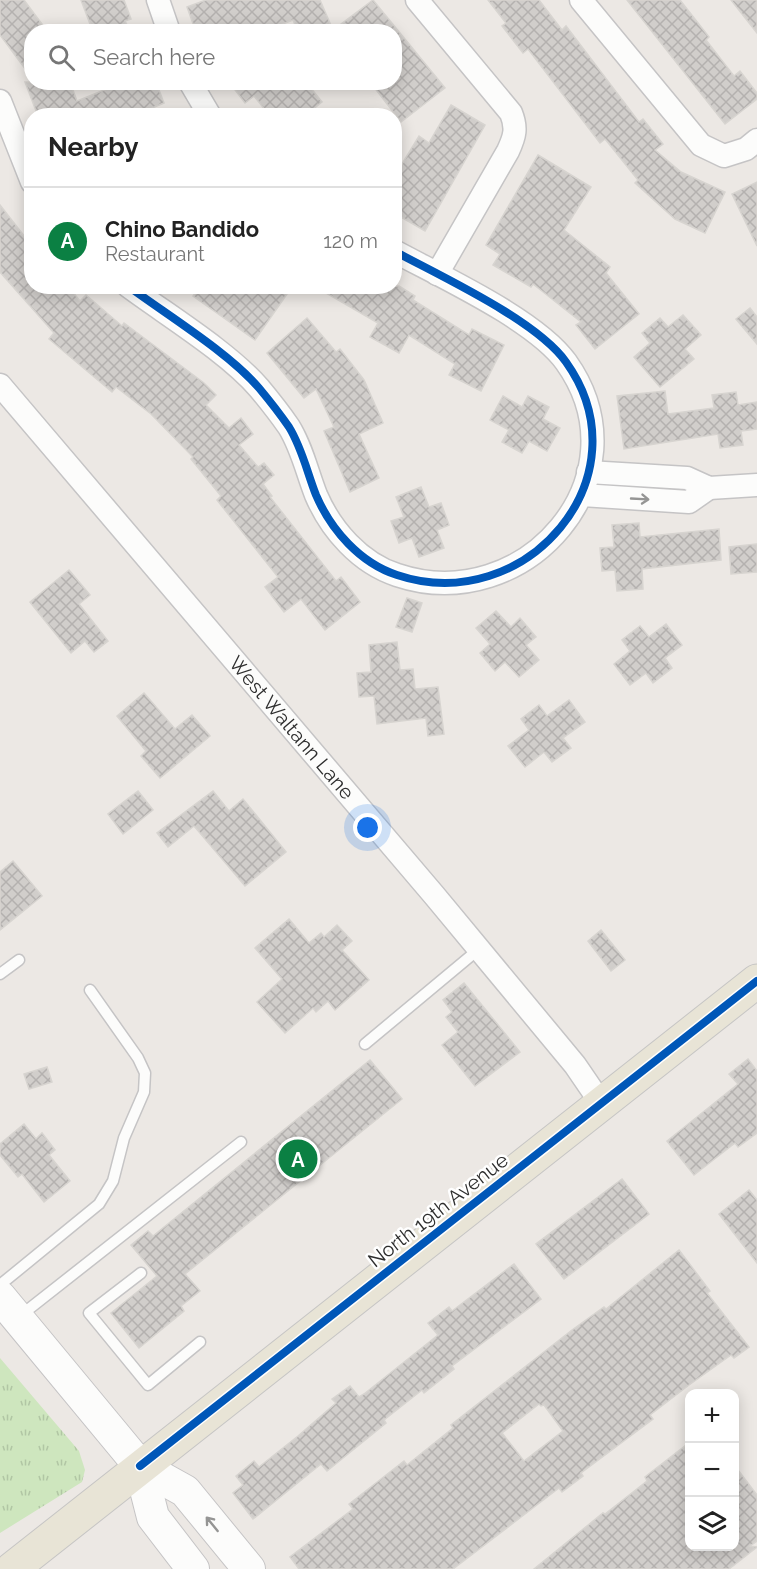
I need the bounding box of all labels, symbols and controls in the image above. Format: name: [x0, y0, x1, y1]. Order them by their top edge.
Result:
search box: [24, 24, 402, 90]
icon: search: [45, 41, 78, 74]
text: Search here: [93, 44, 215, 70]
text: Nearby: [48, 132, 138, 162]
text: Chino Bandido: [105, 216, 259, 242]
text: A: [61, 229, 74, 253]
text: 120 m: [323, 229, 378, 253]
text: Restaurant: [105, 242, 205, 266]
one-way arrow: [629, 493, 649, 504]
street label: West Waltann Lane: [224, 651, 359, 804]
your location: [353, 813, 382, 842]
pin: A: [278, 1136, 318, 1182]
street label: North 19th Avenue: [363, 1148, 513, 1272]
map controls: [685, 1389, 739, 1551]
button: +: [685, 1389, 739, 1443]
button: −: [685, 1443, 739, 1497]
button: layers: [685, 1497, 739, 1551]
one-way arrow: [205, 1516, 218, 1532]

